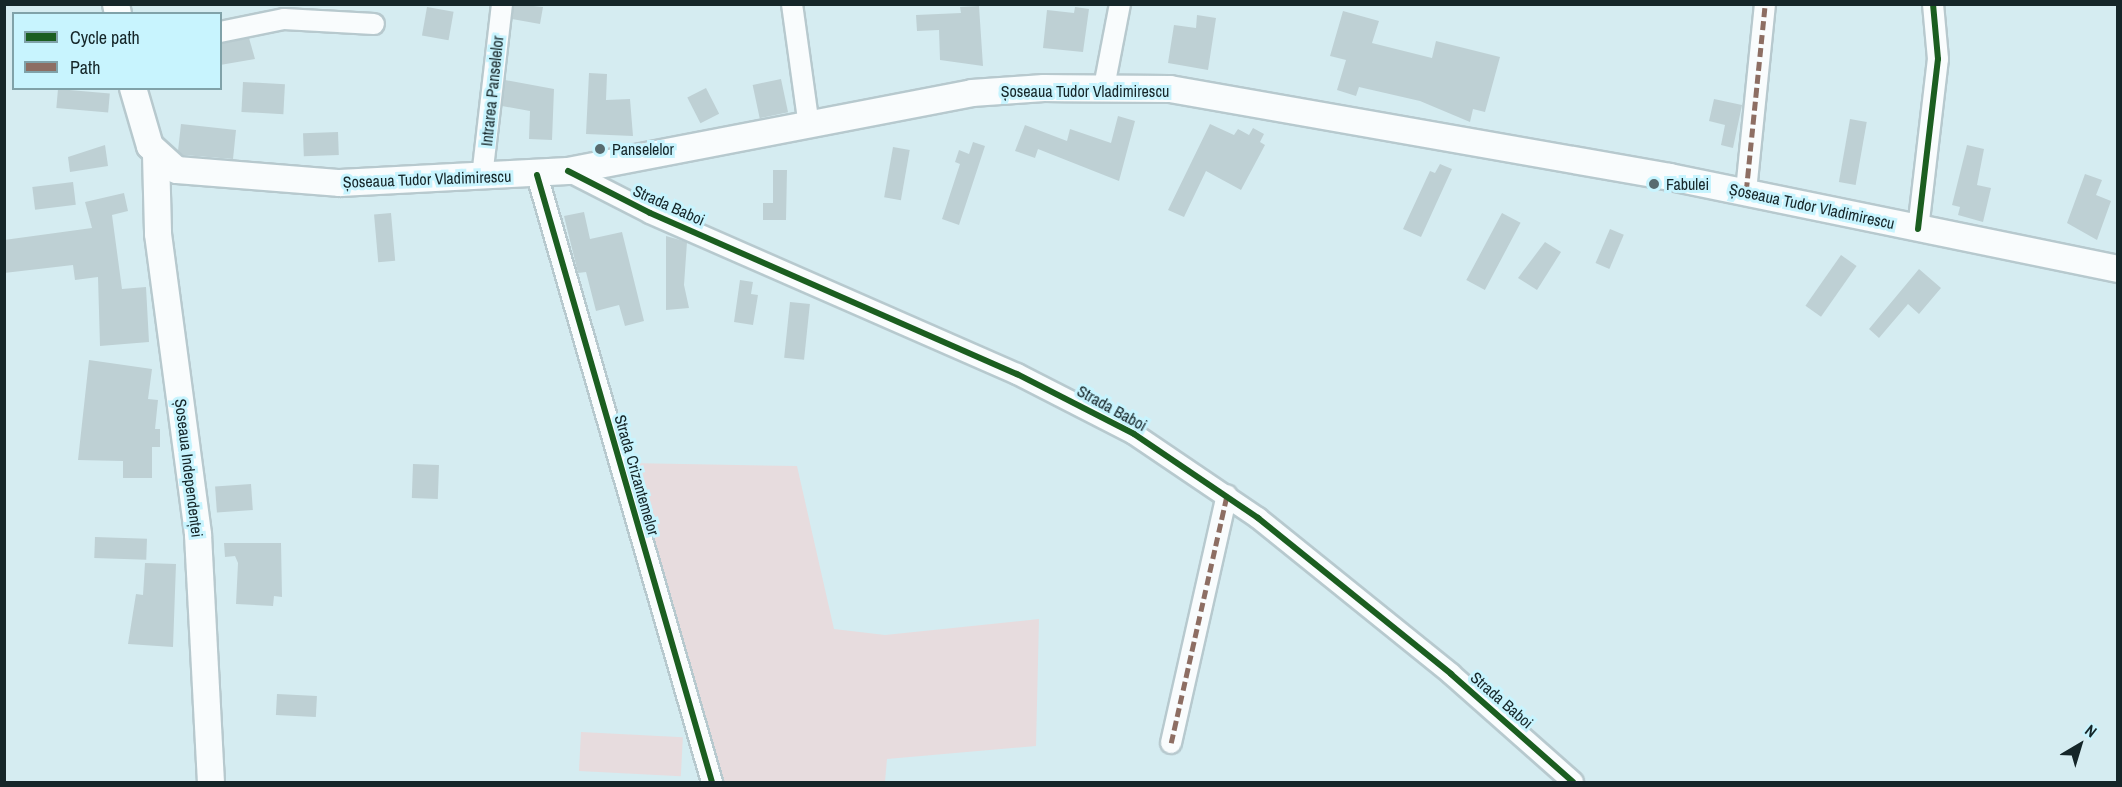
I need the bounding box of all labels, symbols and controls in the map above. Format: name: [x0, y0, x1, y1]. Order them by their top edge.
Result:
legend: [12, 12, 222, 90]
text: Cycle path: [70, 25, 140, 50]
street label: Intrarea Panselelor: [477, 35, 507, 147]
text: Path: [70, 55, 100, 80]
street label: Șoseaua Tudor Vladimirescu: [1001, 81, 1169, 101]
place label: Panselelor: [612, 139, 674, 159]
marker: Panselelor: [593, 142, 607, 156]
street label: Șoseaua Tudor Vladimirescu: [342, 166, 512, 192]
place label: Fabulei: [1666, 174, 1709, 194]
marker: Fabulei: [1647, 177, 1661, 191]
street label: Șoseaua Tudor Vladimirescu: [1727, 179, 1897, 233]
street label: Strada Baboi: [630, 181, 708, 229]
street label: Strada Baboi: [1074, 381, 1150, 435]
street label: Șoseaua Independenței: [171, 398, 207, 538]
street label: Strada Crizantemelor: [611, 412, 663, 538]
street label: Strada Baboi: [1467, 668, 1537, 732]
north arrow: [2050, 715, 2110, 775]
text: N: [2081, 719, 2102, 742]

